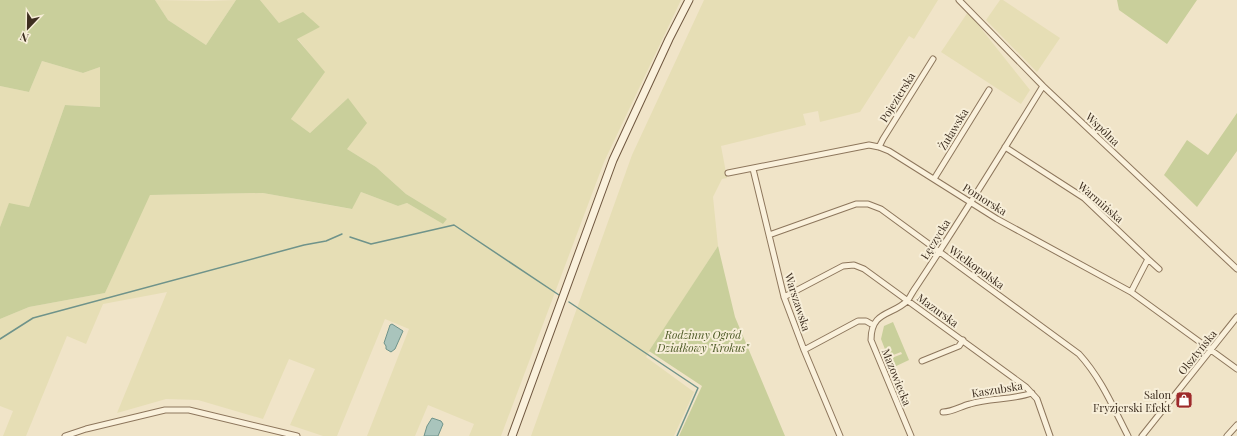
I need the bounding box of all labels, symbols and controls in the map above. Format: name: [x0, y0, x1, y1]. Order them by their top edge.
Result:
north arrow: [8, 8, 48, 48]
text: N: [18, 29, 31, 46]
street label: Pojezierska: [876, 69, 918, 125]
street label: Żuławska: [935, 105, 972, 153]
street label: Wspólna: [1082, 108, 1124, 149]
street label: Warmińska: [1074, 177, 1127, 226]
street label: Pomorska: [960, 180, 1010, 219]
street label: Łęczycka: [917, 216, 954, 262]
street label: Wielkopolska: [945, 241, 1008, 293]
street label: Warszawska: [781, 270, 815, 333]
street label: Mazurska: [914, 290, 962, 330]
street label: Olsztyńska: [1174, 326, 1220, 378]
park label: Rodzinny Ogród Działkowy "Krokus": [656, 327, 749, 355]
street label: Mazowiecka: [879, 346, 915, 408]
street label: Kaszubska: [970, 377, 1024, 400]
place label: Salon Fryzjerski Efekt: [1093, 387, 1171, 415]
shop icon: Salon Fryzjerski Efekt: [1174, 390, 1194, 410]

